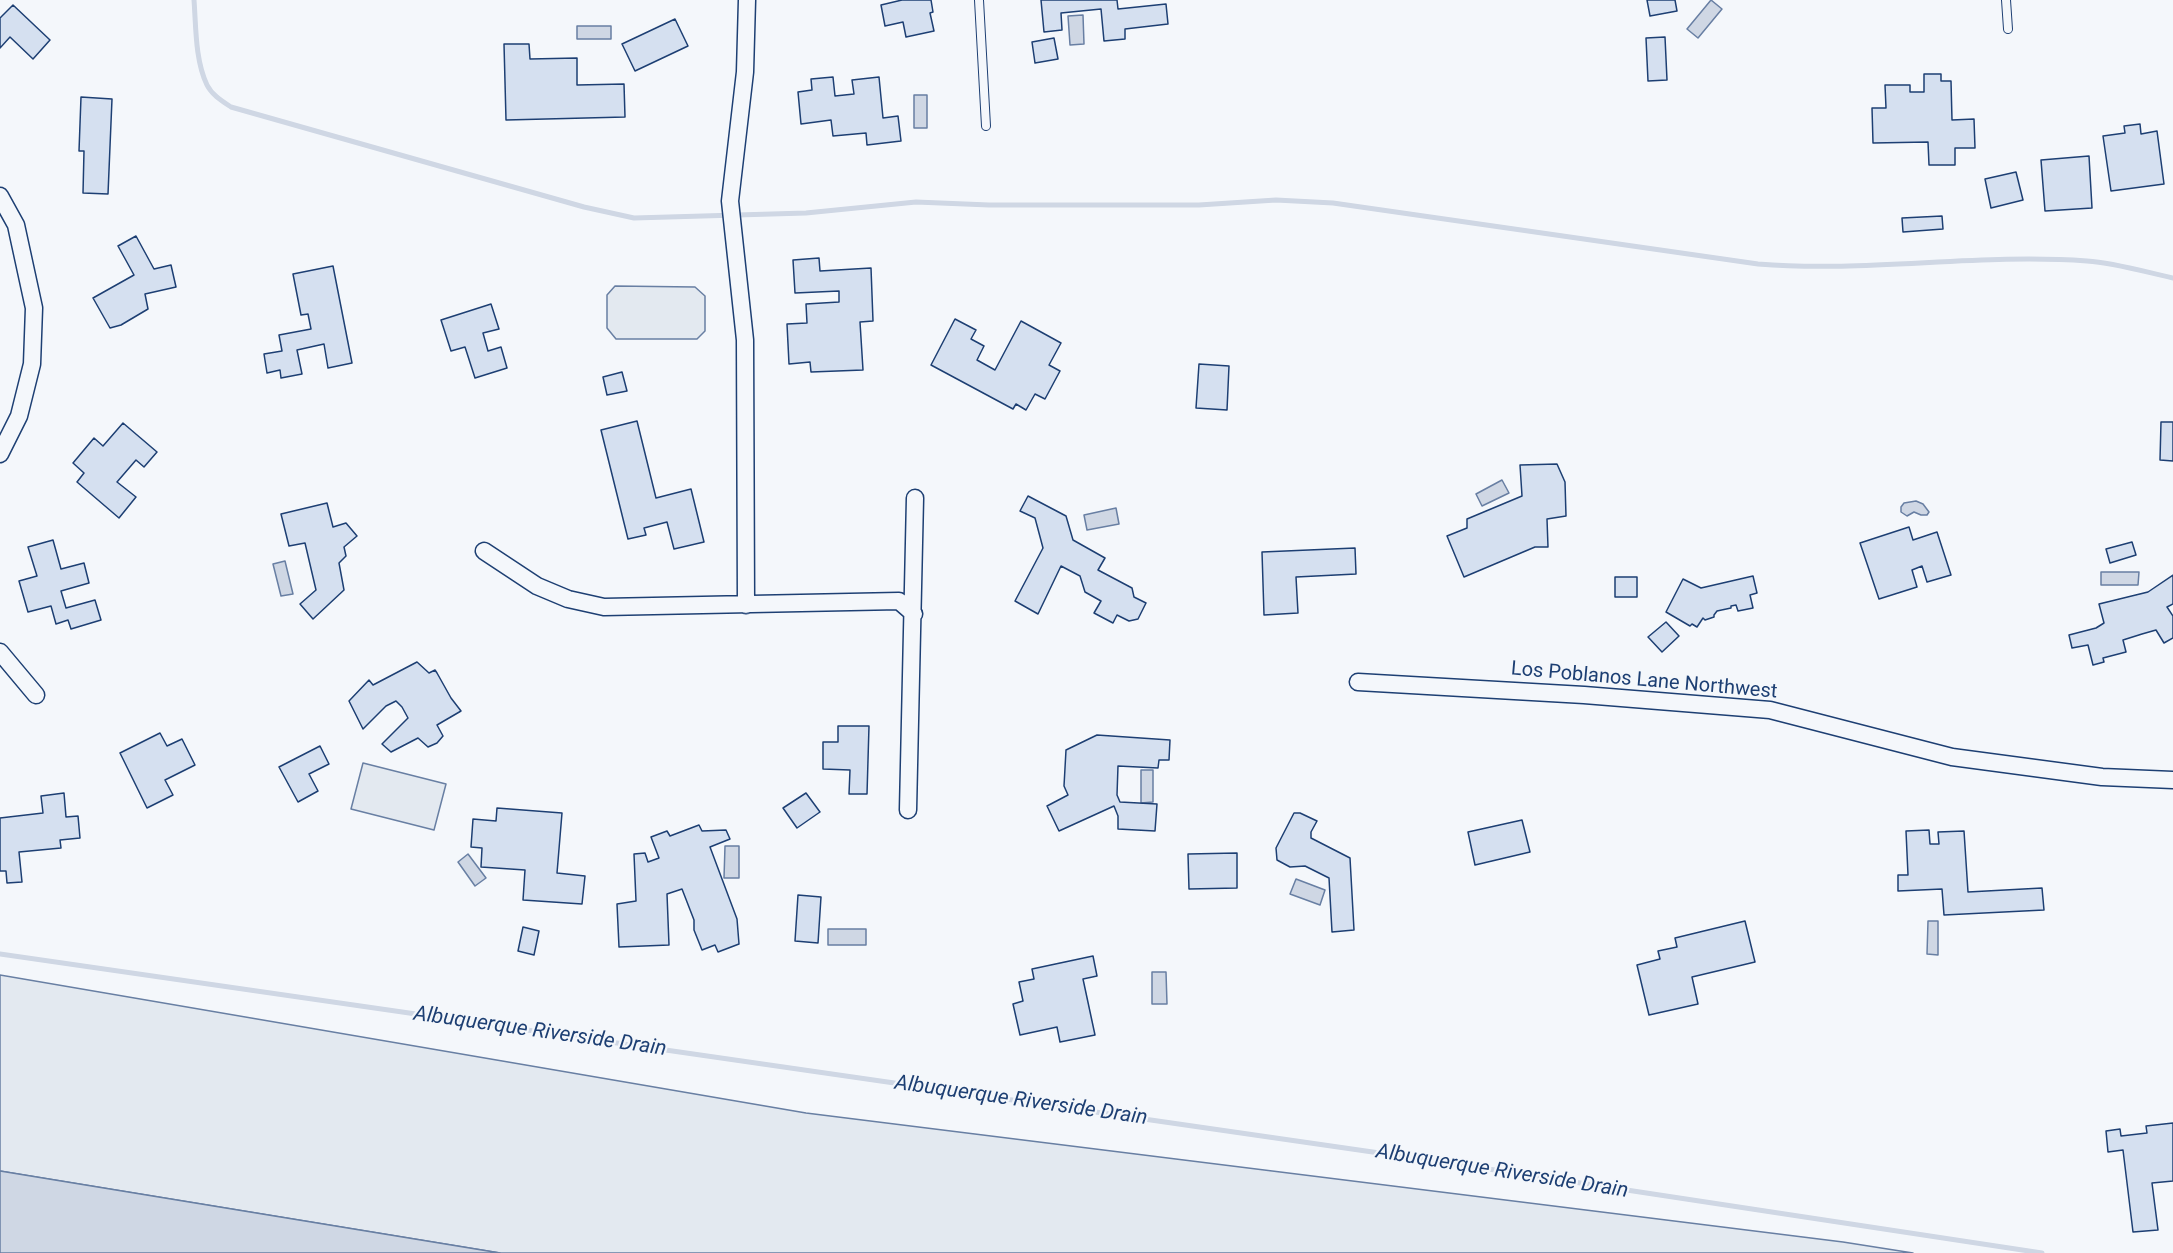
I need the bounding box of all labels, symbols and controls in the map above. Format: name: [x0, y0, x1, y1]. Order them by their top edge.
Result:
street label: Los Poblanos Lane Northwest: [1510, 657, 1778, 705]
water label: Albuquerque Riverside Drain: [412, 1002, 668, 1062]
water label: Albuquerque Riverside Drain: [893, 1071, 1149, 1131]
water label: Albuquerque Riverside Drain: [1374, 1140, 1630, 1204]

